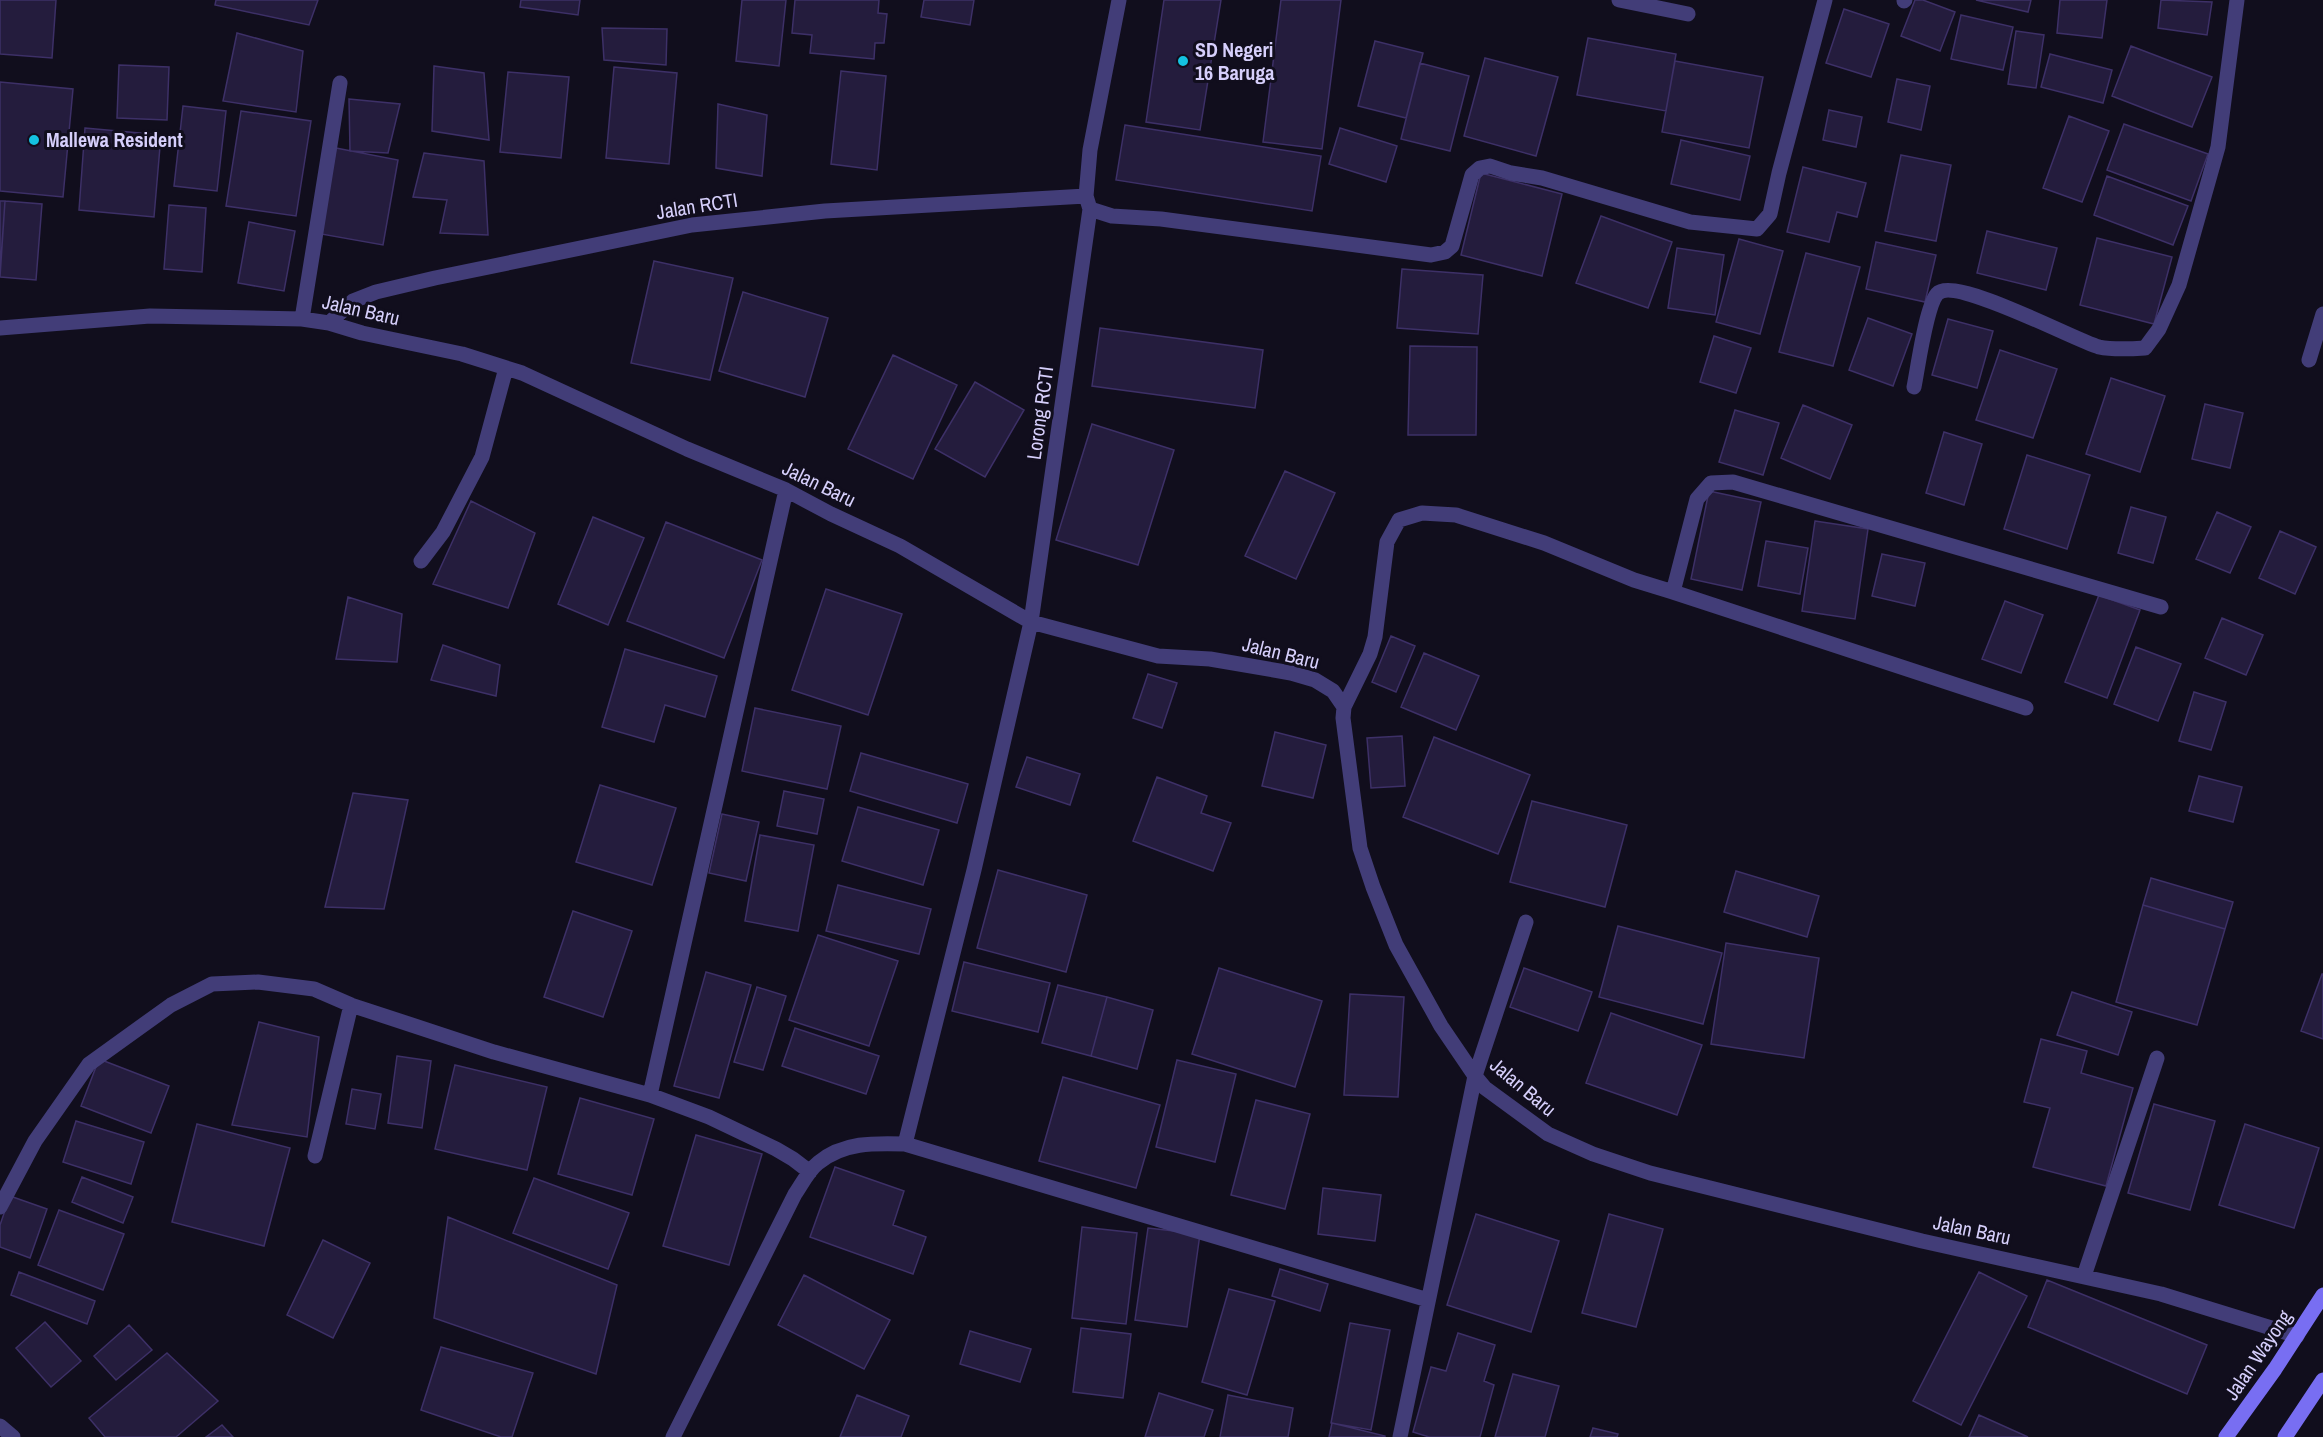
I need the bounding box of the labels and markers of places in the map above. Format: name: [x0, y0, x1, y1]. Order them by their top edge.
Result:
place label: SD Negeri 16 Baruga: [1195, 36, 1274, 86]
marker: SD Negeri 16 Baruga: [1176, 54, 1190, 68]
place label: Mallewa Resident: [46, 126, 183, 153]
marker: Mallewa Resident: [27, 133, 41, 147]

